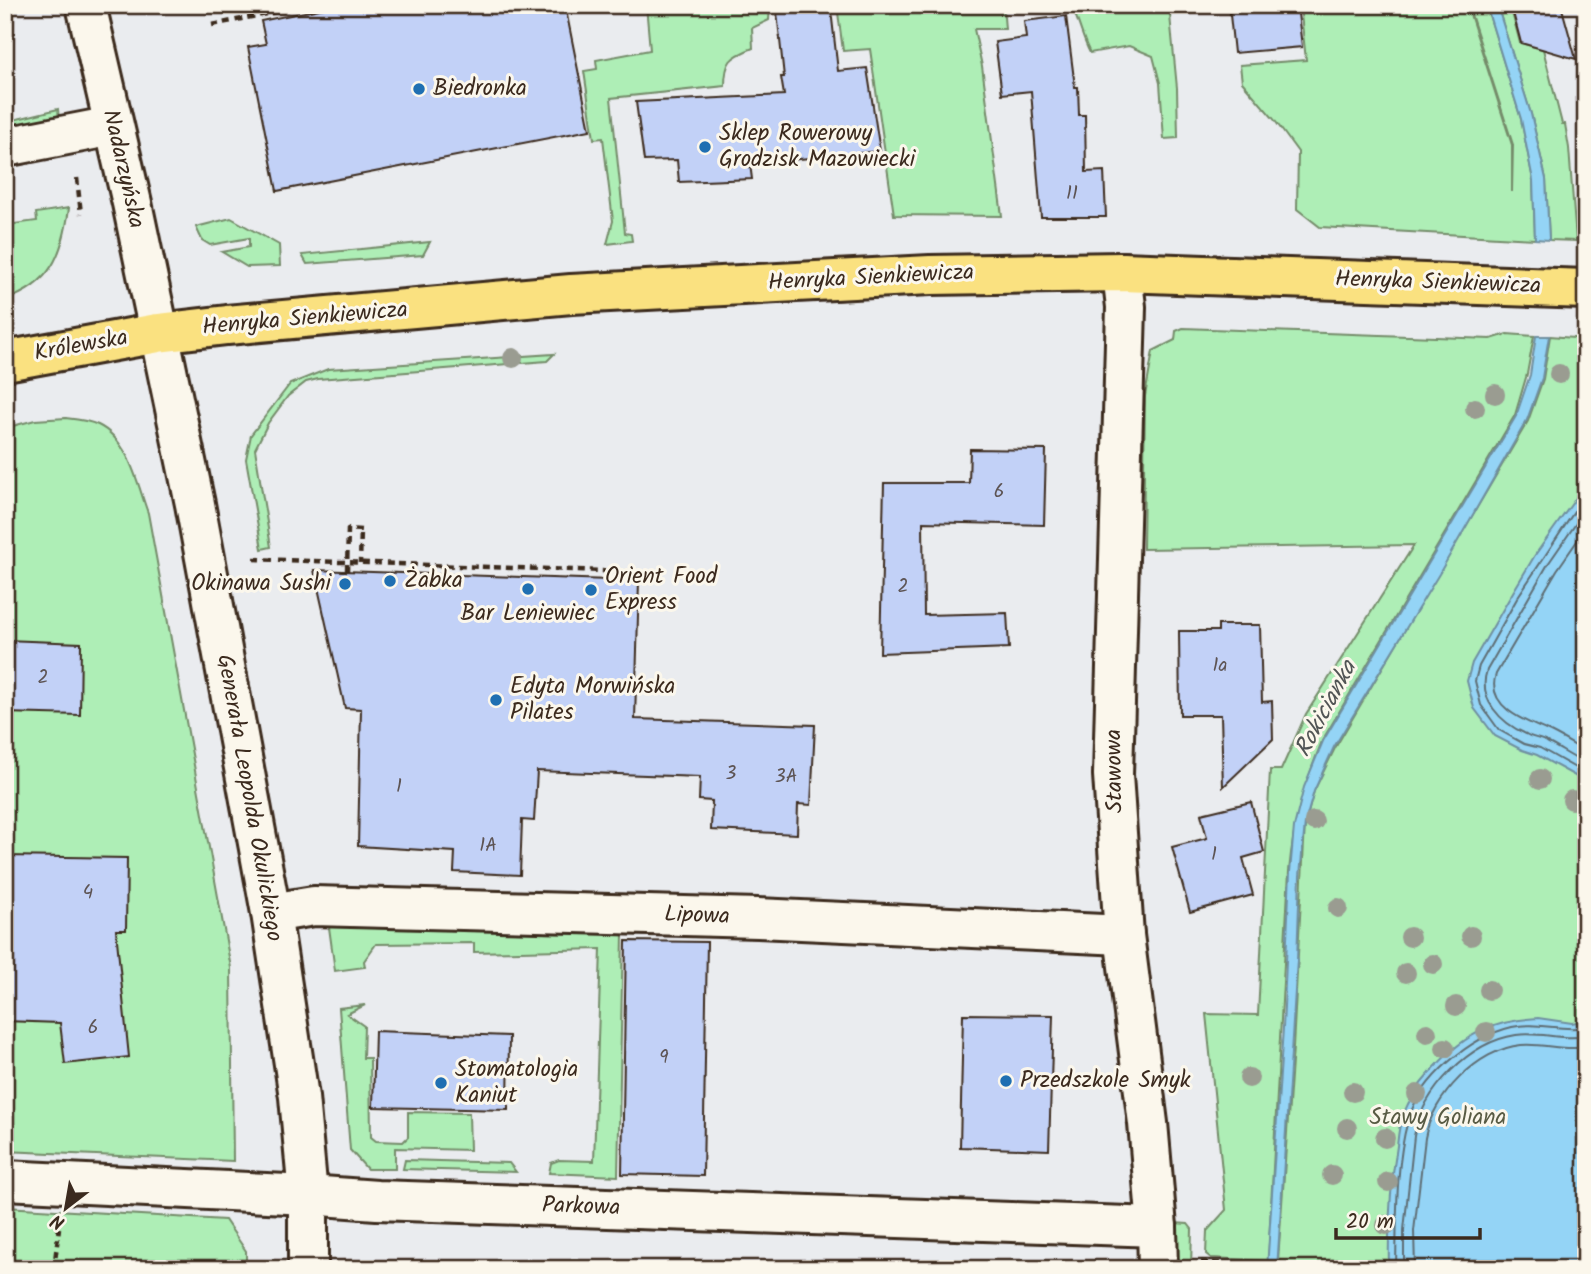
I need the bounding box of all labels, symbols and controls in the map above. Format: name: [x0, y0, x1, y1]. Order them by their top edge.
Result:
place label: Biedronka: [433, 71, 527, 107]
marker: Biedronka: [411, 81, 427, 97]
street label: Nadarzyńska: [92, 106, 154, 232]
place label: Sklep Rowerowy Grodzisk Mazowiecki: [719, 116, 917, 178]
marker: Sklep Rowerowy Grodzisk Mazowiecki: [697, 139, 713, 155]
house number: 11: [1066, 179, 1078, 209]
street label: Henryka Sienkiewicza: [767, 255, 975, 301]
street label: Henryka Sienkiewicza: [1334, 261, 1542, 305]
street label: Henryka Sienkiewicza: [201, 292, 409, 346]
street label: Królewska: [31, 320, 131, 372]
house number: 6: [994, 477, 1004, 507]
place label: Orient Food Express: [605, 559, 718, 621]
place label: Żabka: [404, 563, 463, 599]
place label: Okinawa Sushi: [191, 566, 333, 602]
house number: 2: [897, 572, 909, 602]
marker: Żabka: [382, 573, 398, 589]
marker: Okinawa Sushi: [337, 576, 353, 592]
marker: Bar Leniewiec: [520, 581, 536, 597]
marker: Orient Food Express: [583, 582, 599, 598]
place label: Bar Leniewiec: [461, 596, 595, 632]
house number: 1a: [1213, 651, 1227, 681]
street label: Generała Leopolda Okulickiego: [206, 652, 292, 944]
water label: Rokicianka: [1284, 652, 1369, 764]
house number: 2: [37, 663, 49, 693]
place label: Edyta Morwińska Pilates: [510, 669, 675, 731]
marker: Edyta Morwińska Pilates: [488, 692, 504, 708]
street label: Stawowa: [1096, 729, 1134, 813]
house number: 3: [726, 759, 737, 789]
house number: 3A: [775, 762, 797, 792]
house number: 1: [396, 772, 402, 802]
house number: 1A: [479, 831, 497, 861]
house number: 1: [1211, 840, 1217, 870]
house number: 4: [83, 878, 93, 908]
street label: Lipowa: [664, 897, 730, 935]
house number: 6: [88, 1013, 98, 1043]
house number: 9: [659, 1043, 669, 1073]
place label: Stomatologia Kaniut: [455, 1052, 578, 1114]
place label: Przedszkole Smyk: [1020, 1063, 1191, 1099]
marker: Przedszkole Smyk: [998, 1073, 1014, 1089]
marker: Stomatologia Kaniut: [433, 1075, 449, 1091]
park label: Stawy Goliana: [1370, 1100, 1506, 1136]
north arrow: [32, 1172, 102, 1242]
street label: Parkowa: [541, 1188, 621, 1226]
scale bar: [1336, 1197, 1479, 1241]
text: N: [45, 1205, 71, 1237]
text: 20 m: [1346, 1206, 1394, 1239]

